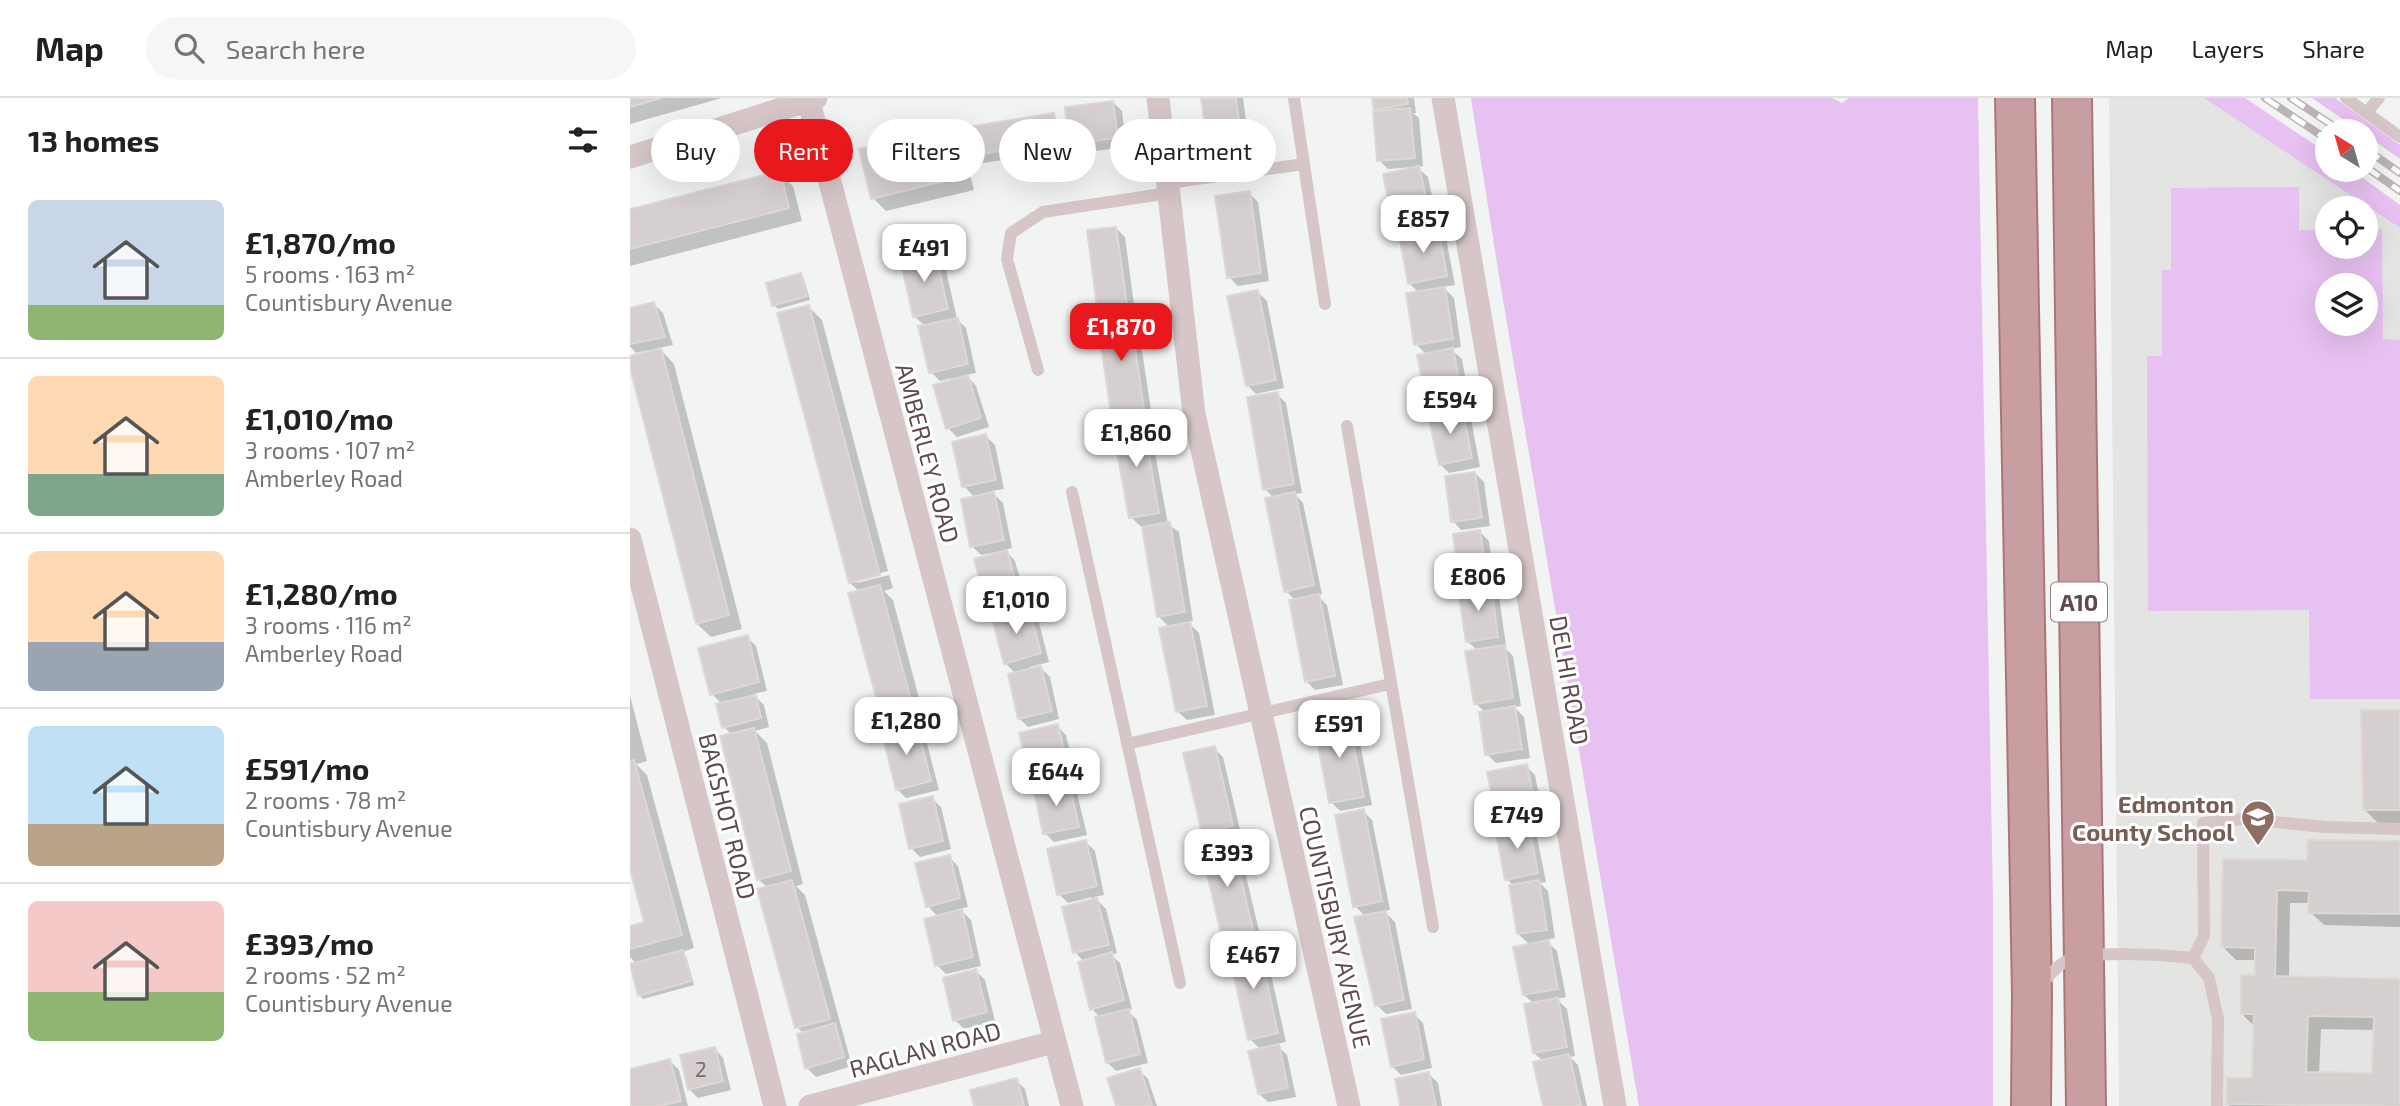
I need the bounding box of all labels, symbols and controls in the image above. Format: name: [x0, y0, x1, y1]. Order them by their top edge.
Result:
search box: [146, 17, 636, 80]
text: Map: [35, 28, 104, 68]
icon: search: [170, 29, 208, 67]
text: Search here: [226, 33, 365, 64]
text: Map: [2105, 34, 2153, 63]
text: Layers: [2191, 34, 2264, 63]
text: Share: [2302, 34, 2365, 63]
chip: Buy: [651, 119, 740, 182]
chip: Rent: [754, 119, 853, 182]
chip: Filters: [867, 119, 985, 182]
chip: New: [999, 119, 1096, 182]
chip: Apartment: [1110, 119, 1276, 182]
north arrow: [2315, 119, 2378, 182]
map controls: [2315, 119, 2378, 336]
icon: filters: [564, 121, 602, 159]
text: 13 homes: [28, 122, 159, 158]
pin: £857: [1382, 195, 1464, 255]
button: locate: [2315, 196, 2378, 259]
text: £857: [1397, 204, 1449, 232]
text: £1,870/mo: [245, 224, 396, 260]
pin: £491: [883, 225, 965, 284]
icon: home: [84, 228, 168, 312]
text: £491: [898, 233, 950, 261]
text: 5 rooms · 163 m²: [245, 260, 415, 288]
button: layers: [2315, 273, 2378, 336]
text: Countisbury Avenue: [245, 288, 453, 316]
pin: £1,870: [1064, 303, 1178, 363]
text: £1,870: [1086, 312, 1156, 340]
street label: AMBERLEY ROAD: [890, 360, 966, 546]
pin: £594: [1409, 376, 1491, 436]
text: £594: [1423, 385, 1477, 413]
text: £1,010/mo: [245, 400, 393, 436]
icon: home: [84, 404, 168, 488]
pin: £1,860: [1079, 410, 1193, 469]
text: £1,860: [1100, 418, 1172, 446]
text: 3 rooms · 107 m²: [245, 436, 415, 464]
text: Amberley Road: [245, 464, 403, 492]
pin: £806: [1437, 554, 1519, 613]
text: £806: [1450, 562, 1506, 590]
text: £1,280/mo: [245, 575, 398, 611]
pin: £1,010: [959, 576, 1073, 636]
icon: home: [84, 579, 168, 663]
road number: A10: [2051, 582, 2107, 622]
text: £1,010: [982, 585, 1050, 613]
text: 3 rooms · 116 m²: [245, 611, 412, 639]
street label: DELHI ROAD: [1544, 613, 1596, 747]
text: Amberley Road: [245, 639, 403, 667]
pin: £1,280: [849, 698, 963, 757]
pin: £591: [1298, 700, 1380, 760]
text: £1,280: [870, 706, 942, 734]
text: £591: [1314, 709, 1364, 737]
street label: BAGSHOT ROAD: [693, 730, 763, 902]
pin: £644: [1015, 748, 1097, 808]
text: £591/mo: [245, 750, 370, 786]
icon: home: [84, 754, 168, 838]
text: £644: [1028, 757, 1084, 785]
text: 2 rooms · 78 m²: [245, 786, 406, 814]
place label: Edmonton County School: [2072, 789, 2234, 846]
pin: £749: [1476, 792, 1558, 851]
school or university icon: Edmonton County School: [2239, 798, 2277, 847]
text: £749: [1490, 800, 1544, 828]
street label: COUNTISBURY AVENUE: [1294, 803, 1378, 1051]
text: Countisbury Avenue: [245, 814, 453, 842]
pin: £393: [1186, 830, 1268, 889]
text: £393: [1200, 838, 1254, 866]
text: £393/mo: [245, 925, 374, 961]
icon: home: [84, 929, 168, 1013]
pin: £467: [1212, 932, 1294, 991]
text: £467: [1226, 940, 1280, 968]
text: 2 rooms · 52 m²: [245, 961, 406, 989]
text: Countisbury Avenue: [245, 989, 453, 1017]
street label: RAGLAN ROAD: [846, 1015, 1004, 1083]
house number: 2: [695, 1056, 707, 1081]

